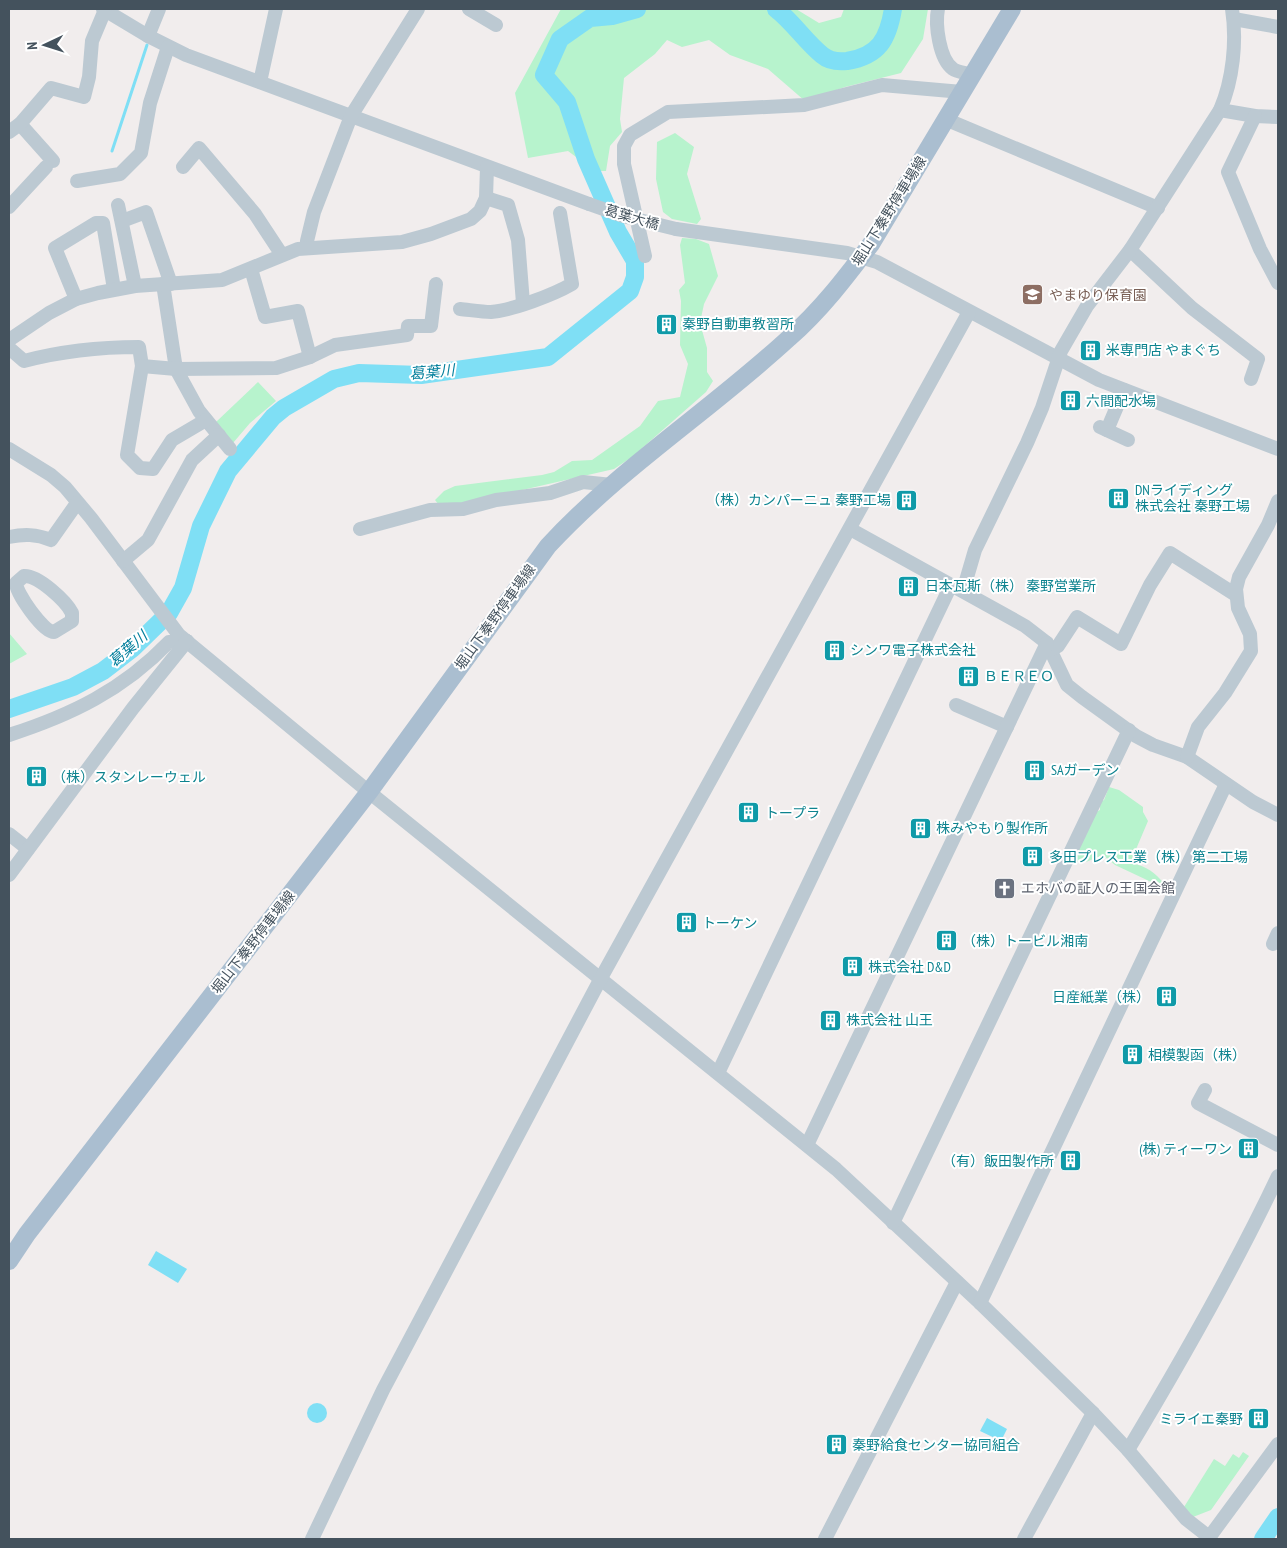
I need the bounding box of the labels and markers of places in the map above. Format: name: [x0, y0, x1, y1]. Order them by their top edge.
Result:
school or university icon: やまゆり保育園: [1021, 283, 1045, 307]
place label: やまゆり保育園: [1049, 286, 1147, 304]
building icon: 秦野自動車教習所: [654, 312, 678, 336]
place label: 秦野自動車教習所: [682, 315, 794, 333]
building icon: 米専門店 やまぐち: [1078, 338, 1102, 362]
place label: 米専門店 やまぐち: [1106, 341, 1221, 359]
building icon: 六間配水場: [1058, 389, 1082, 413]
place label: 六間配水場: [1086, 392, 1156, 410]
place label: DNライディング 株式会社 秦野工場: [1135, 481, 1250, 515]
building icon: DNライディング 株式会社 秦野工場: [1107, 486, 1131, 510]
building icon: （株）カンパーニュ 秦野工場: [895, 488, 919, 512]
place label: （株）カンパーニュ 秦野工場: [706, 491, 891, 509]
building icon: 日本瓦斯（株） 秦野営業所: [897, 574, 921, 598]
place label: 日本瓦斯（株） 秦野営業所: [925, 577, 1096, 595]
building icon: シンワ電子株式会社: [822, 638, 846, 662]
place label: シンワ電子株式会社: [850, 641, 976, 659]
building icon: ＢＥＲＥＯ: [956, 664, 980, 688]
place label: ＢＥＲＥＯ: [984, 667, 1054, 685]
building icon: SAガーデン: [1023, 758, 1047, 782]
place label: SAガーデン: [1051, 761, 1120, 779]
building icon: （株）スタンレーウェル: [24, 765, 48, 789]
place label: （株）スタンレーウェル: [52, 768, 206, 786]
building icon: トープラ: [737, 801, 761, 825]
place label: トープラ: [765, 804, 820, 822]
building icon: 株みやもり製作所: [908, 816, 932, 840]
place label: 株みやもり製作所: [936, 819, 1048, 837]
building icon: 多田プレス工業（株） 第二工場: [1021, 845, 1045, 869]
place label: 多田プレス工業（株） 第二工場: [1049, 848, 1248, 866]
church icon: エホバの証人の王国会館: [993, 876, 1017, 900]
place label: エホバの証人の王国会館: [1021, 879, 1175, 897]
building icon: トーケン: [674, 911, 698, 935]
place label: トーケン: [702, 914, 758, 932]
building icon: （株）トービル湘南: [934, 929, 958, 953]
place label: （株）トービル湘南: [962, 932, 1088, 950]
building icon: 株式会社 D&D: [840, 955, 864, 979]
place label: 株式会社 D&D: [868, 958, 951, 976]
building icon: 日産紙業（株）: [1154, 985, 1178, 1009]
place label: 日産紙業（株）: [1052, 988, 1150, 1006]
building icon: 株式会社 山王: [818, 1008, 842, 1032]
place label: 株式会社 山王: [846, 1011, 933, 1029]
building icon: 相模製函（株）: [1120, 1043, 1144, 1067]
place label: 相模製函（株）: [1148, 1046, 1246, 1064]
building icon: (株) ティーワン: [1236, 1137, 1260, 1161]
place label: (株) ティーワン: [1139, 1140, 1232, 1158]
building icon: （有）飯田製作所: [1058, 1149, 1082, 1173]
place label: （有）飯田製作所: [942, 1152, 1054, 1170]
building icon: ミライエ秦野: [1247, 1407, 1271, 1431]
place label: ミライエ秦野: [1159, 1410, 1243, 1428]
building icon: 秦野給食センター協同組合: [824, 1433, 848, 1457]
place label: 秦野給食センター協同組合: [852, 1436, 1020, 1454]

